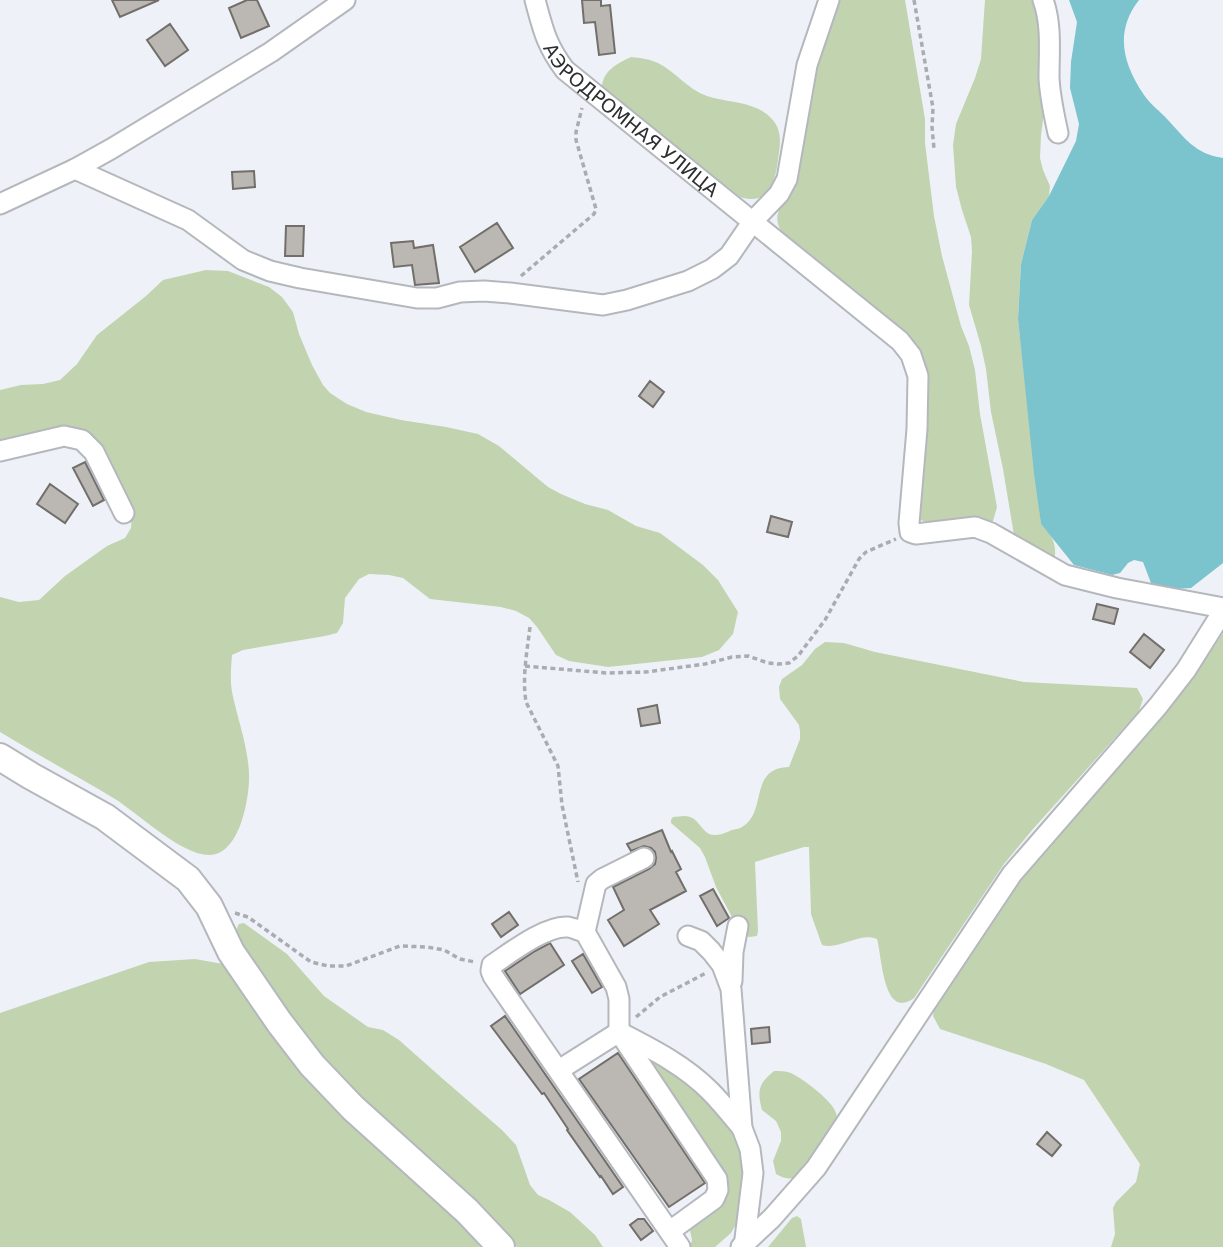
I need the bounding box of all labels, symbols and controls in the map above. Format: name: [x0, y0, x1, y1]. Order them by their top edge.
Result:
street label: АЭРОДРОМНАЯ УЛИЦА: [539, 39, 723, 201]

